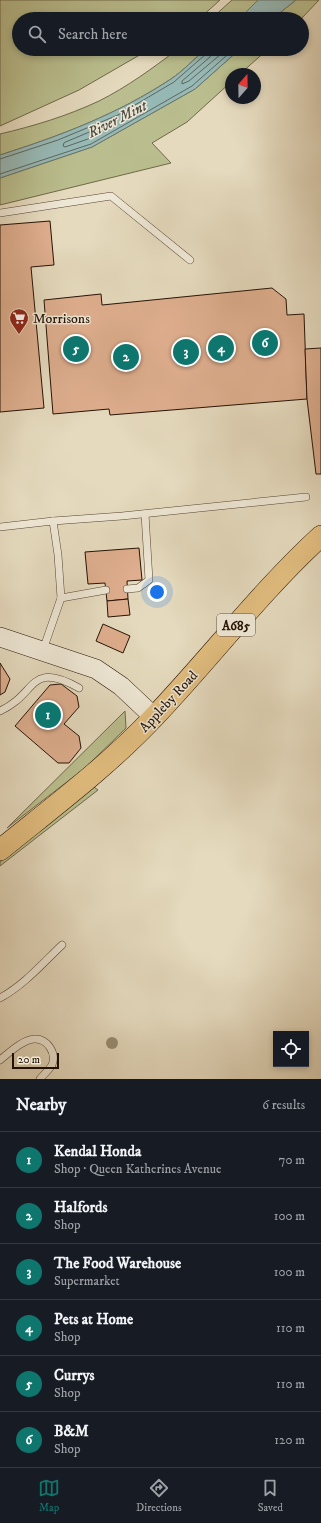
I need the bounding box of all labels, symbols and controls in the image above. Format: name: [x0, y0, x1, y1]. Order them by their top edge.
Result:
search box: [12, 12, 309, 56]
icon: search: [26, 23, 48, 45]
text: Search here: [58, 25, 127, 44]
north arrow: [225, 68, 261, 104]
water label: River Mint: [83, 96, 151, 143]
supermarket icon: Morrisons: [8, 307, 30, 335]
place label: Morrisons: [33, 310, 90, 328]
pin: 6: [252, 328, 278, 358]
pin: 4: [208, 333, 234, 363]
pin: 5: [63, 334, 89, 364]
pin: 3: [173, 337, 199, 367]
pin: 2: [113, 342, 139, 372]
your location: [147, 582, 167, 602]
road number: A685: [217, 614, 255, 636]
street label: Appleby Road: [136, 667, 202, 736]
pin: 1: [35, 700, 61, 730]
map controls: [273, 1031, 309, 1067]
button: locate: [273, 1031, 309, 1067]
scale bar: [12, 1051, 59, 1070]
text: 20 m: [18, 1053, 40, 1067]
text: Nearby: [16, 1094, 66, 1116]
text: 6 results: [262, 1097, 305, 1113]
text: Kendal Honda: [54, 1142, 141, 1161]
text: 1: [27, 1152, 31, 1168]
text: 70 m: [279, 1152, 305, 1168]
text: Shop · Queen Katherines Avenue: [54, 1161, 221, 1177]
text: Halfords: [54, 1198, 107, 1217]
text: 2: [26, 1208, 32, 1224]
text: 100 m: [274, 1208, 305, 1224]
text: Shop: [54, 1217, 80, 1233]
text: The Food Warehouse: [54, 1254, 181, 1273]
text: 3: [27, 1264, 31, 1280]
text: 100 m: [274, 1264, 305, 1280]
text: Supermarket: [54, 1273, 120, 1289]
text: Pets at Home: [54, 1310, 133, 1329]
text: 4: [25, 1320, 33, 1336]
text: 110 m: [276, 1320, 305, 1336]
text: Shop: [54, 1329, 80, 1345]
text: Currys: [54, 1366, 95, 1385]
text: 5: [26, 1376, 32, 1392]
text: 110 m: [276, 1376, 305, 1392]
text: Shop: [54, 1385, 80, 1401]
text: B&M: [54, 1422, 89, 1441]
text: 6: [26, 1432, 32, 1448]
text: 120 m: [274, 1432, 305, 1448]
text: Shop: [54, 1441, 80, 1457]
tab: Map: [38, 1477, 60, 1515]
tab: Directions: [136, 1477, 182, 1515]
tab: Saved: [258, 1477, 283, 1515]

